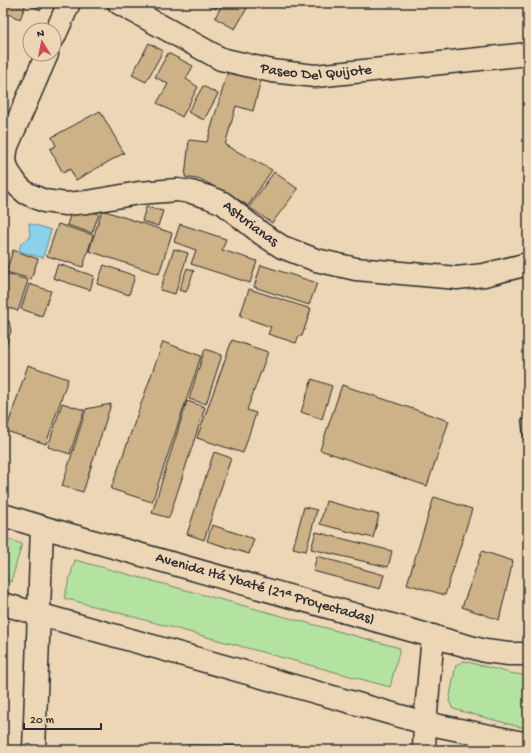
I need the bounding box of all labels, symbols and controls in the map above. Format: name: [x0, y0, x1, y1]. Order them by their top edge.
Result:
north arrow: [22, 22, 62, 62]
text: N: [36, 28, 45, 41]
street label: Paseo Del Quijote: [257, 59, 373, 85]
street label: Asturianas: [219, 197, 282, 251]
street label: Avenida Itá Ybaté (21ª Proyectadas): [153, 549, 377, 629]
scale bar: [24, 705, 101, 731]
text: 20 m: [30, 714, 55, 728]

